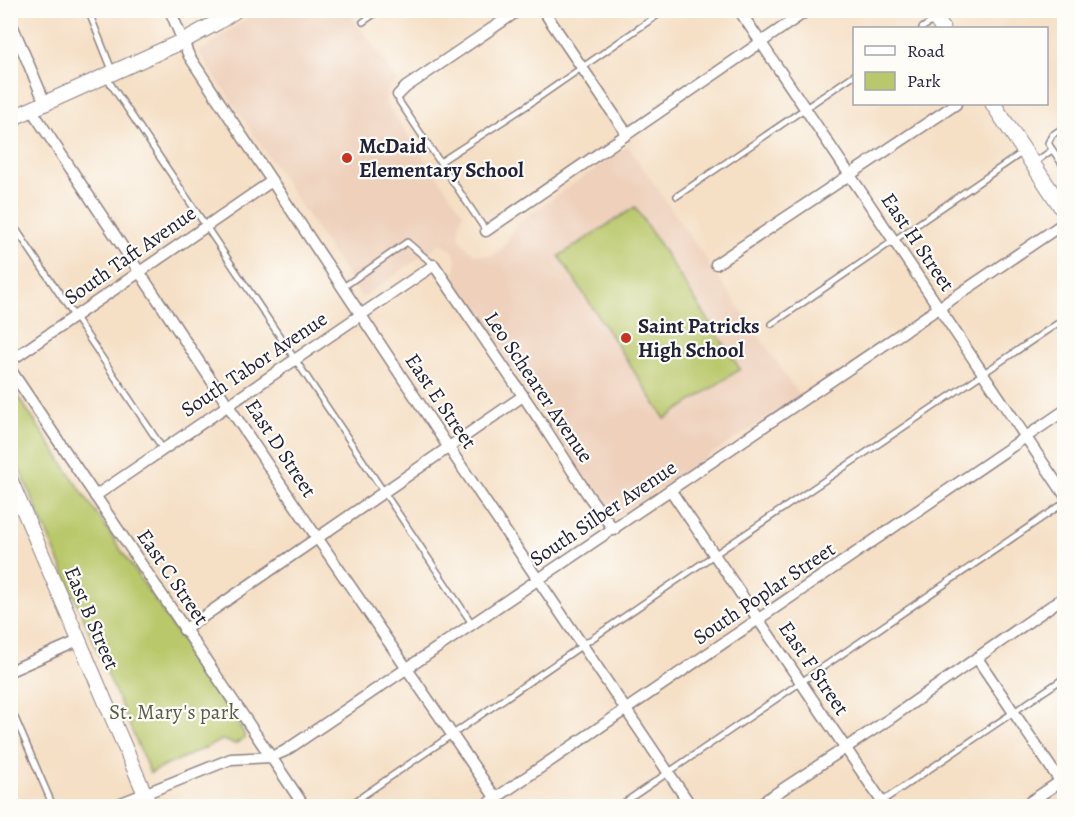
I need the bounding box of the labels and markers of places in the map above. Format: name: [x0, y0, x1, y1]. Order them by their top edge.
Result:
place label: McDaid Elementary School: [359, 132, 524, 184]
marker: McDaid Elementary School: [340, 151, 354, 165]
place label: Saint Patricks High School: [638, 312, 760, 364]
marker: Saint Patricks High School: [619, 331, 633, 345]

